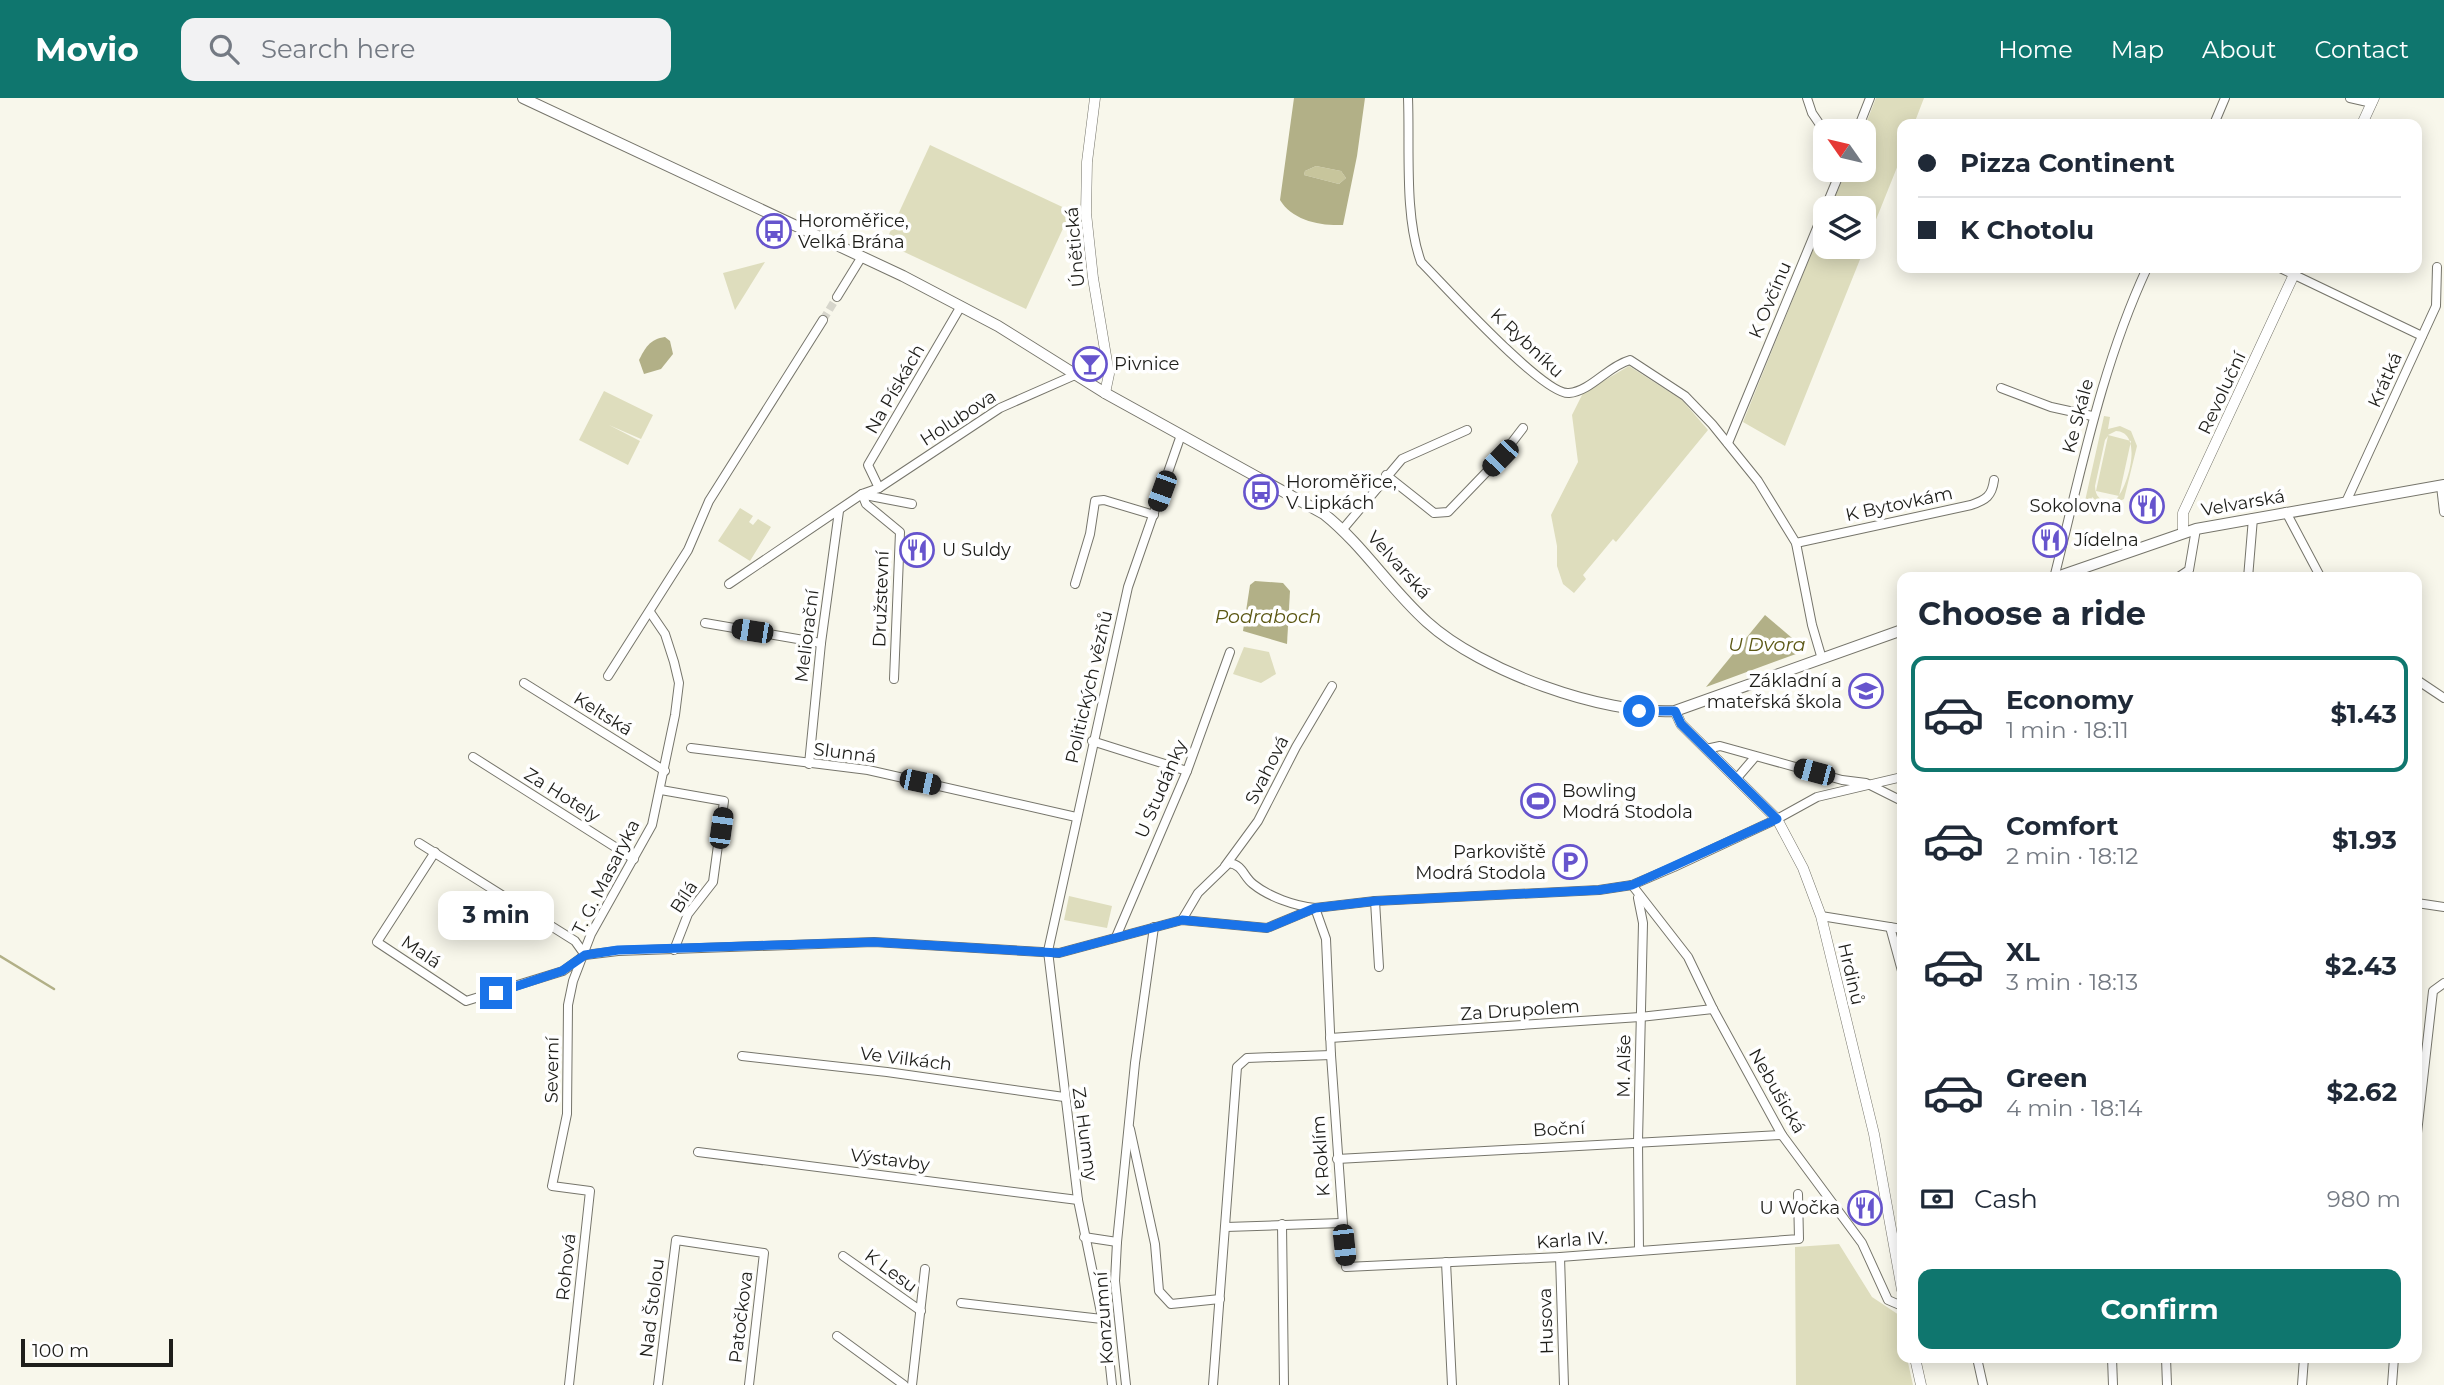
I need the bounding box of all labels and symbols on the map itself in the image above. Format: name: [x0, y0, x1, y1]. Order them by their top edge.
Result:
north arrow: [1813, 119, 1876, 182]
street label: Únětická: [1061, 206, 1089, 288]
place label: Horoměřice, Velká Brána: [798, 210, 909, 253]
bus stop icon: Horoměřice, Velká Brána: [755, 212, 793, 250]
street label: K Ovčínu: [1744, 258, 1796, 342]
street label: K Rybníku: [1486, 304, 1568, 382]
street label: Na Pískách: [861, 340, 929, 438]
bar icon: Pivnice: [1071, 345, 1109, 383]
street label: Revoluční: [2193, 347, 2251, 438]
street label: Krátká: [2363, 349, 2407, 411]
place label: Pivnice: [1114, 353, 1180, 375]
street label: Ke Skále: [2058, 376, 2098, 456]
street label: Holubova: [916, 385, 1000, 451]
car: [1478, 436, 1523, 480]
car: [1145, 468, 1180, 514]
place label: Horoměřice, V Lipkách: [1286, 471, 1397, 514]
bus stop icon: Horoměřice, V Lipkách: [1242, 473, 1280, 511]
street label: K Bytovkám: [1843, 482, 1955, 526]
street label: Velvarská: [2199, 485, 2287, 521]
restaurant icon: Sokolovna: [2128, 487, 2166, 525]
place label: Sokolovna: [2030, 495, 2122, 517]
restaurant icon: Jídelna: [2031, 521, 2069, 559]
street label: Velvarská: [1363, 526, 1435, 604]
place label: Jídelna: [2073, 529, 2139, 551]
restaurant icon: U Suldy: [898, 531, 936, 569]
place label: U Suldy: [942, 539, 1011, 561]
street label: Družstevní: [868, 549, 894, 648]
street label: Meliorační: [790, 587, 824, 684]
water label: Podraboch: [1215, 605, 1321, 628]
street label: Politických vězňů: [1061, 608, 1117, 766]
car: [730, 617, 775, 645]
water label: U Dvora: [1728, 633, 1806, 656]
place label: Základní a mateřská škola: [1707, 670, 1842, 713]
school or university icon: Základní a mateřská škola: [1847, 672, 1885, 710]
street label: Keltská: [570, 687, 636, 741]
route start: [1623, 695, 1655, 727]
street label: Svahová: [1240, 732, 1294, 808]
street label: U Studánky: [1130, 736, 1192, 841]
street label: Slunná: [812, 738, 878, 768]
car: [1791, 756, 1838, 788]
street label: Za Hotely: [520, 763, 604, 827]
car: [898, 767, 943, 797]
place label: Bowling Modrá Stodola: [1562, 780, 1693, 823]
sports icon: Bowling Modrá Stodola: [1519, 782, 1557, 820]
car: [708, 806, 735, 850]
street label: T. G. Masaryka: [568, 816, 644, 938]
place label: Parkoviště Modrá Stodola: [1415, 841, 1546, 884]
parking icon: Parkoviště Modrá Stodola: [1551, 843, 1589, 881]
street label: Bílá: [666, 877, 702, 917]
callout: 3 min: [438, 892, 554, 940]
street label: Malá: [397, 931, 445, 973]
street label: Hrdinů: [1833, 941, 1869, 1007]
route end: [480, 977, 512, 1009]
street label: Za Drupolem: [1460, 995, 1580, 1025]
street label: M. Alše: [1612, 1034, 1636, 1098]
street label: Severní: [540, 1036, 564, 1103]
street label: Ve Vilkách: [859, 1042, 953, 1076]
street label: Nebušická: [1744, 1045, 1810, 1137]
street label: Za Humny: [1068, 1086, 1102, 1183]
street label: K Roklím: [1307, 1115, 1335, 1197]
street label: Boční: [1532, 1117, 1587, 1141]
street label: Výstavby: [849, 1144, 931, 1176]
restaurant icon: U Wočka: [1846, 1189, 1884, 1227]
place label: U Wočka: [1760, 1197, 1840, 1219]
car: [1332, 1223, 1357, 1267]
street label: Karla IV.: [1536, 1227, 1608, 1253]
street label: Rohová: [552, 1232, 580, 1302]
street label: K Lesu: [860, 1245, 922, 1297]
street label: Nad Štolou: [635, 1257, 669, 1359]
street label: Patočkova: [724, 1270, 758, 1364]
street label: Konzumní: [1090, 1270, 1118, 1365]
street label: Husova: [1534, 1287, 1558, 1355]
scale bar: [21, 1336, 173, 1368]

